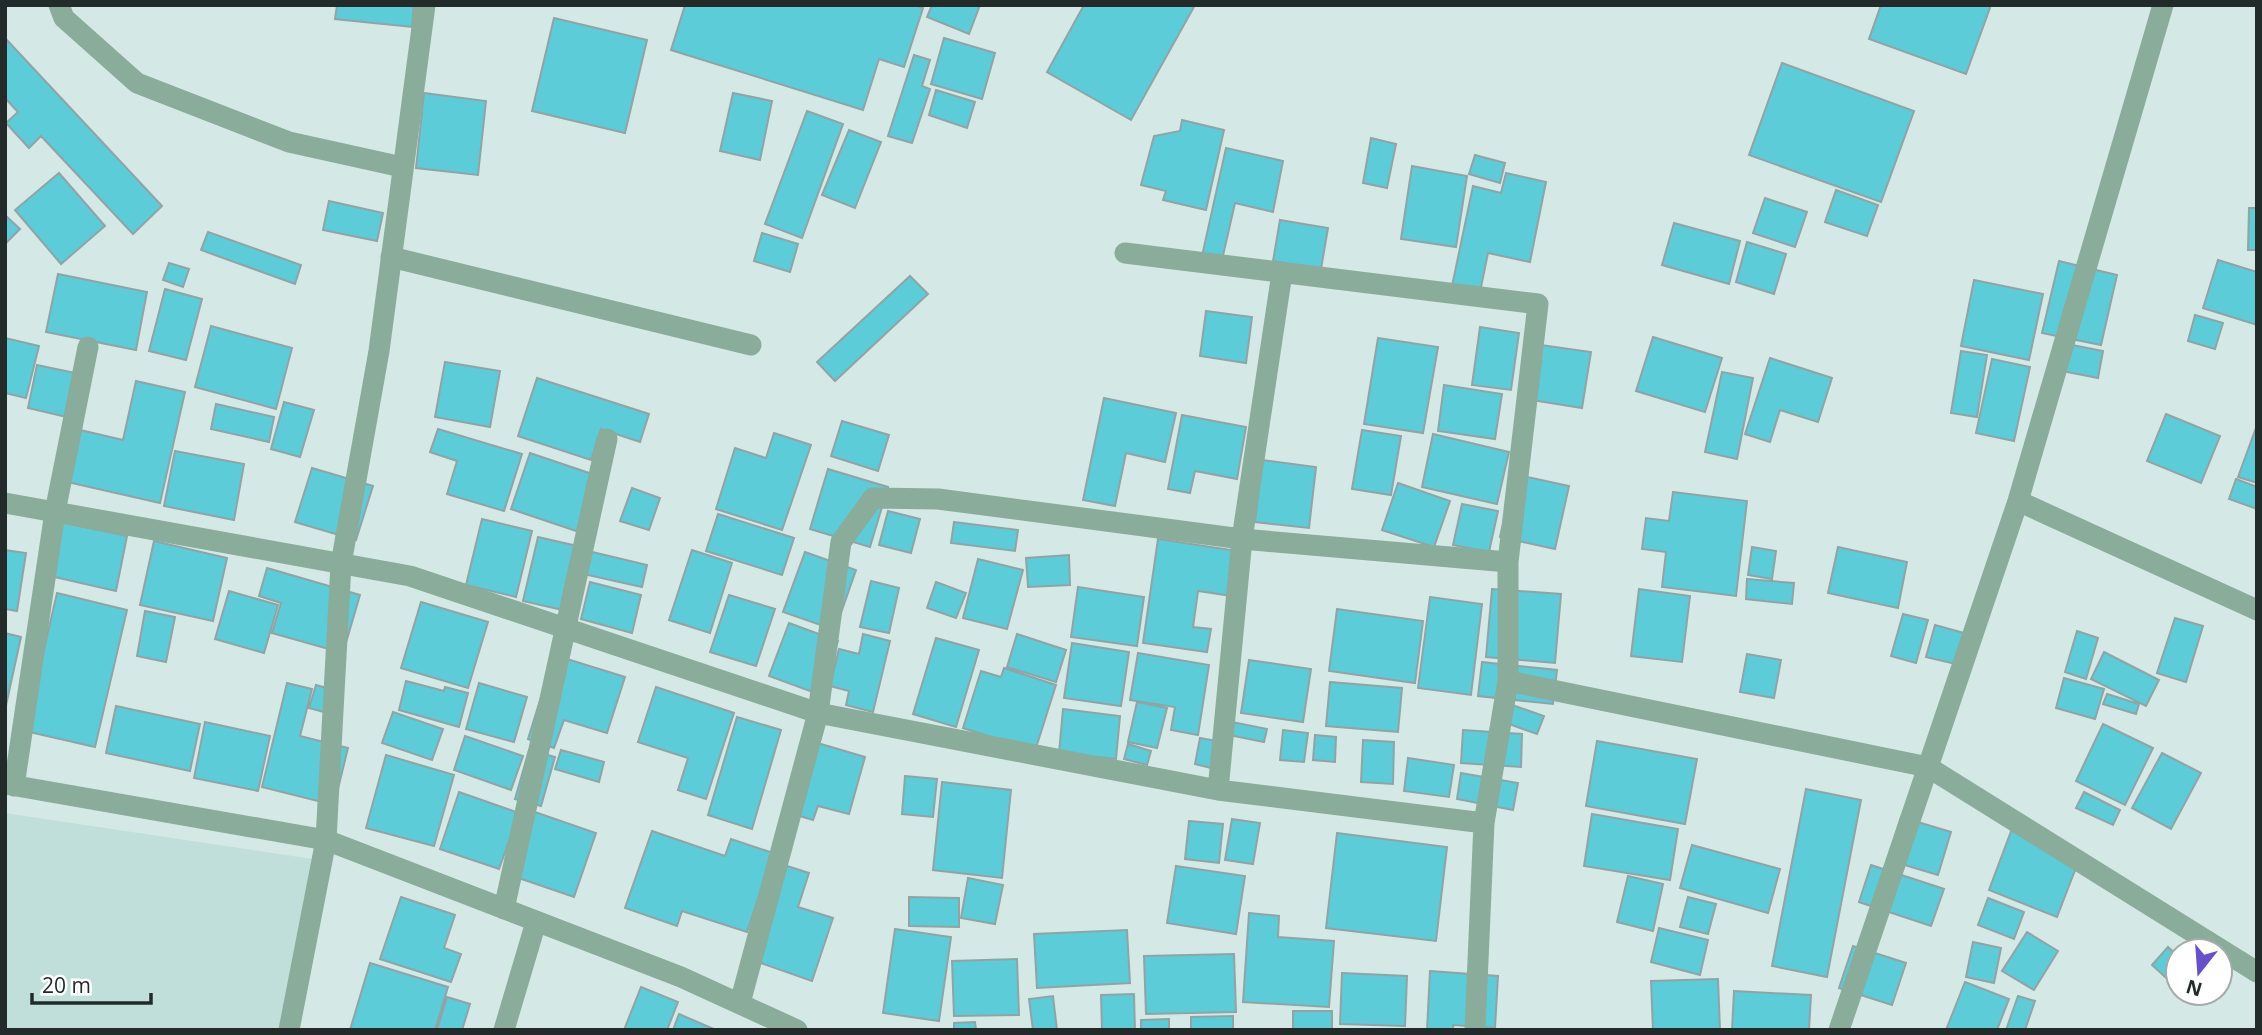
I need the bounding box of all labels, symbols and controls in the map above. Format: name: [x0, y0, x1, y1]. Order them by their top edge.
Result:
north arrow: [2164, 937, 2234, 1007]
scale bar: [32, 962, 150, 1006]
text: 20 m: [42, 971, 91, 999]
text: N: [2183, 974, 2205, 1003]

